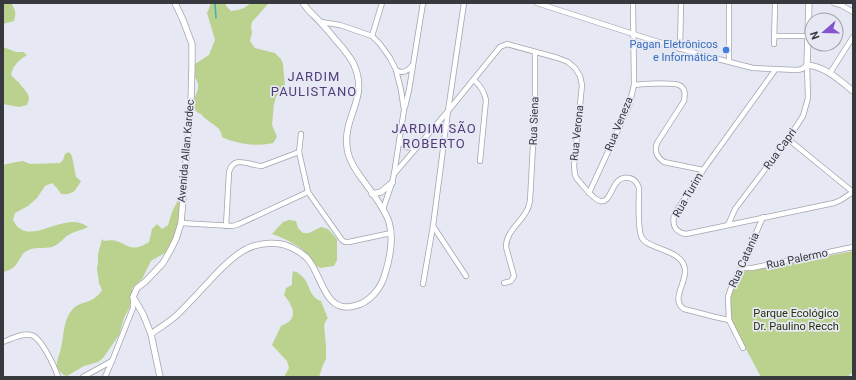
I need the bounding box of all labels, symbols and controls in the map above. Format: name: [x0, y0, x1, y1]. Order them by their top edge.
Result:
north arrow: [804, 12, 844, 52]
text: N: [808, 29, 823, 41]
place label: Pagan Eletrônicos e Informática: [629, 38, 718, 64]
marker: Pagan Eletrônicos e Informática: [721, 45, 731, 55]
district label: JARDIM PAULISTANO: [271, 69, 357, 99]
street label: Rua Veneza: [602, 95, 636, 153]
street label: Rua Siena: [527, 96, 541, 146]
street label: Avenida Allan Kardec: [175, 99, 197, 203]
street label: Rua Verona: [568, 104, 586, 162]
district label: JARDIM SÃO ROBERTO: [391, 120, 477, 151]
street label: Rua Capri: [761, 126, 799, 172]
street label: Rua Turim: [670, 170, 706, 220]
street label: Rua Catania: [726, 230, 762, 290]
street label: Rua Palermo: [765, 246, 829, 272]
park label: Parque Ecológico Dr. Paulino Recch: [753, 307, 839, 333]

